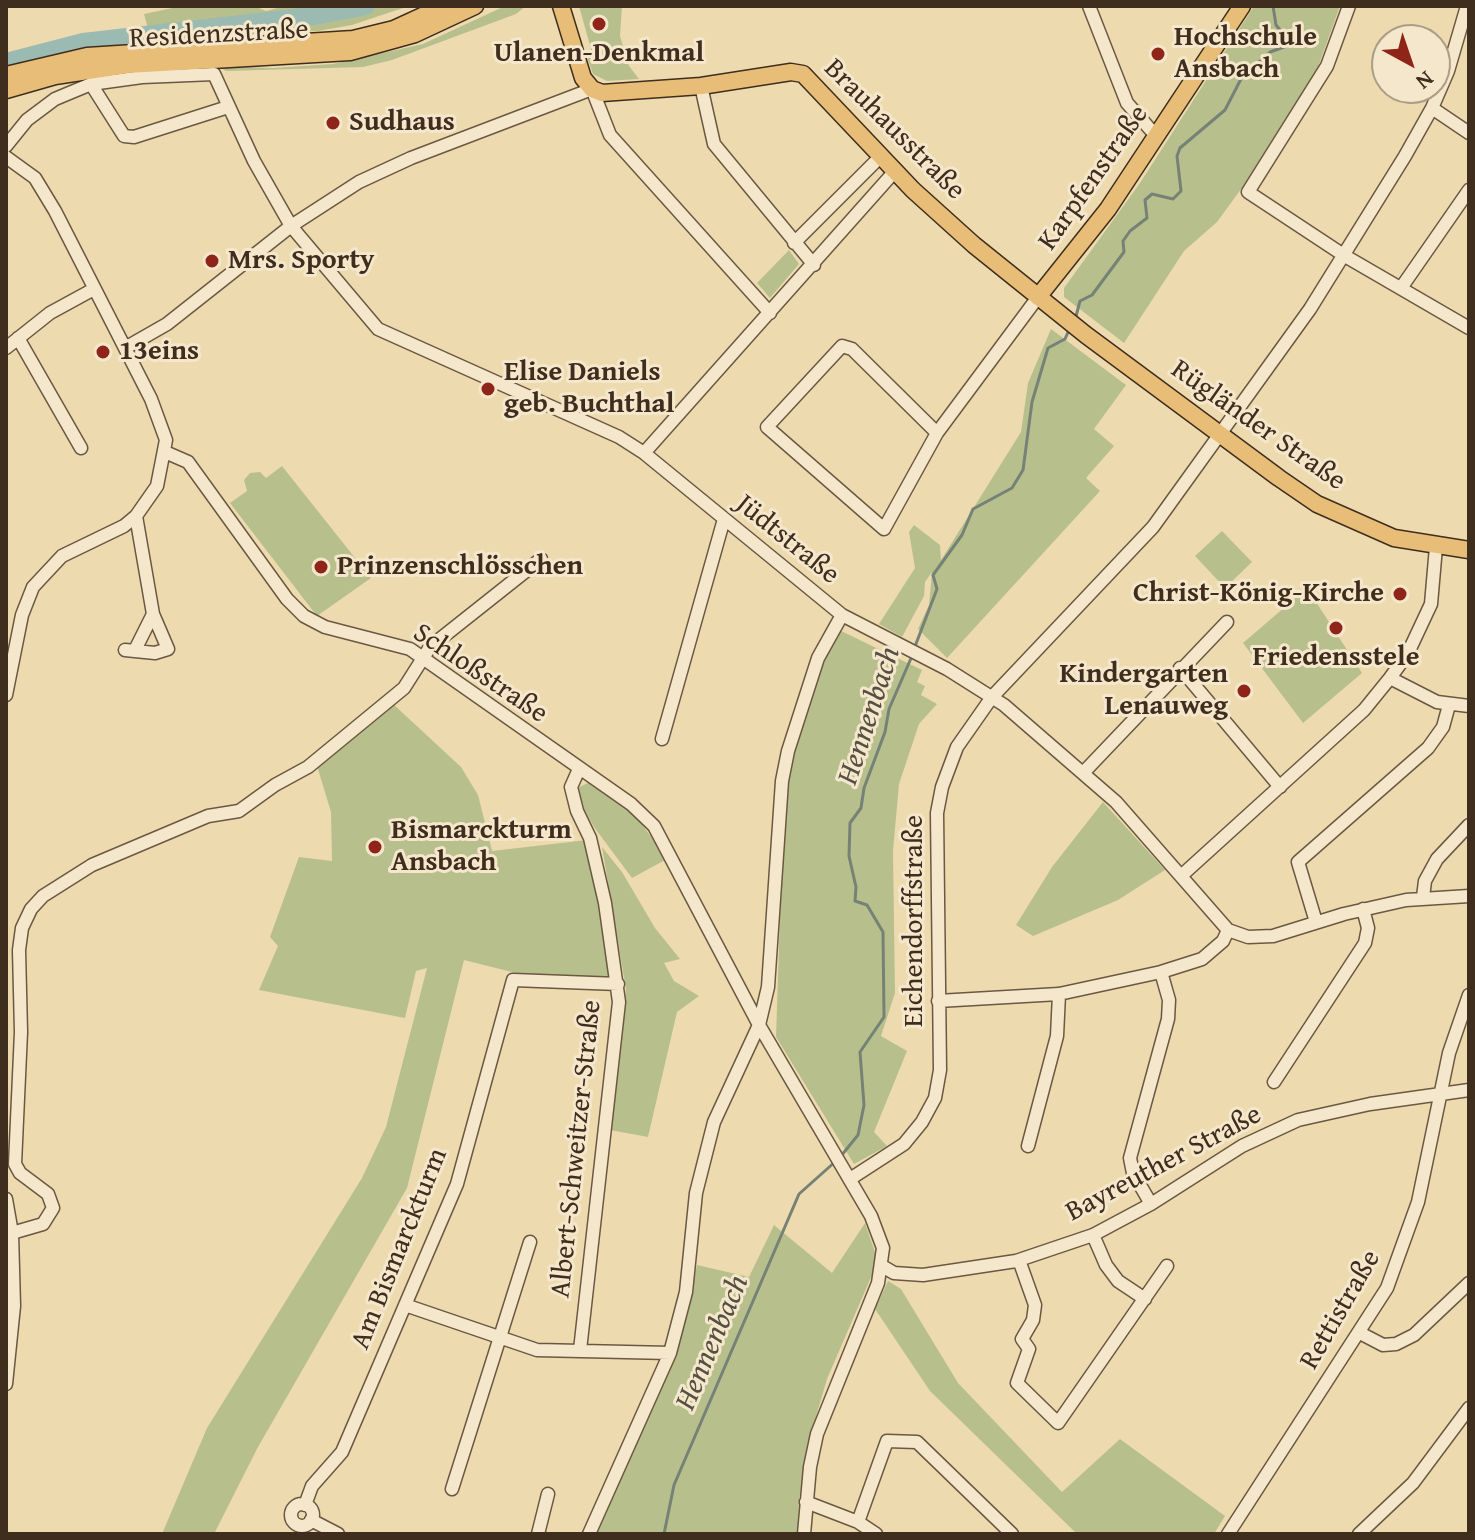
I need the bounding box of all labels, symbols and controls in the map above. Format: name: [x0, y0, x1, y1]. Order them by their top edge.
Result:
street label: Residenzstraße: [129, 14, 309, 56]
marker: Ulanen-Denkmal: [590, 15, 608, 33]
place label: Hochschule Ansbach: [1174, 21, 1317, 87]
north arrow: [1371, 24, 1451, 104]
place label: Ulanen-Denkmal: [494, 37, 704, 71]
marker: Hochschule Ansbach: [1149, 45, 1167, 63]
street label: Brauhausstraße: [816, 52, 972, 208]
text: N: [1409, 64, 1441, 98]
street label: Karpfenstraße: [1032, 99, 1156, 257]
place label: Sudhaus: [349, 106, 455, 140]
marker: Sudhaus: [324, 114, 342, 132]
place label: Mrs. Sporty: [228, 244, 374, 278]
marker: Mrs. Sporty: [203, 252, 221, 270]
place label: 13eins: [119, 335, 199, 369]
marker: 13eins: [94, 343, 112, 361]
street label: Rügländer Straße: [1164, 353, 1352, 499]
place label: Elise Daniels geb. Buchthal: [504, 356, 674, 422]
marker: Elise Daniels geb. Buchthal: [479, 380, 497, 398]
street label: Jüdtstraße: [728, 488, 846, 592]
place label: Prinzenschlösschen: [337, 550, 583, 584]
marker: Prinzenschlösschen: [312, 558, 330, 576]
place label: Christ-König-Kirche: [1133, 577, 1384, 611]
marker: Christ-König-Kirche: [1391, 585, 1409, 603]
street label: Schloßstraße: [406, 617, 554, 731]
marker: Friedensstele: [1327, 619, 1345, 637]
place label: Friedensstele: [1253, 641, 1419, 675]
water label: Hennenbach: [831, 642, 909, 790]
place label: Kindergarten Lenauweg: [1060, 658, 1228, 724]
marker: Kindergarten Lenauweg: [1235, 682, 1253, 700]
place label: Bismarckturm Ansbach: [391, 814, 572, 880]
street label: Eichendorffstraße: [898, 815, 932, 1027]
marker: Bismarckturm Ansbach: [366, 838, 384, 856]
street label: Albert-Schweitzer-Straße: [545, 998, 609, 1300]
street label: Bayreuther Straße: [1061, 1098, 1267, 1230]
street label: Am Bismarckturm: [344, 1144, 456, 1354]
street label: Rettistraße: [1293, 1244, 1389, 1376]
water label: Hennenbach: [668, 1270, 758, 1416]

